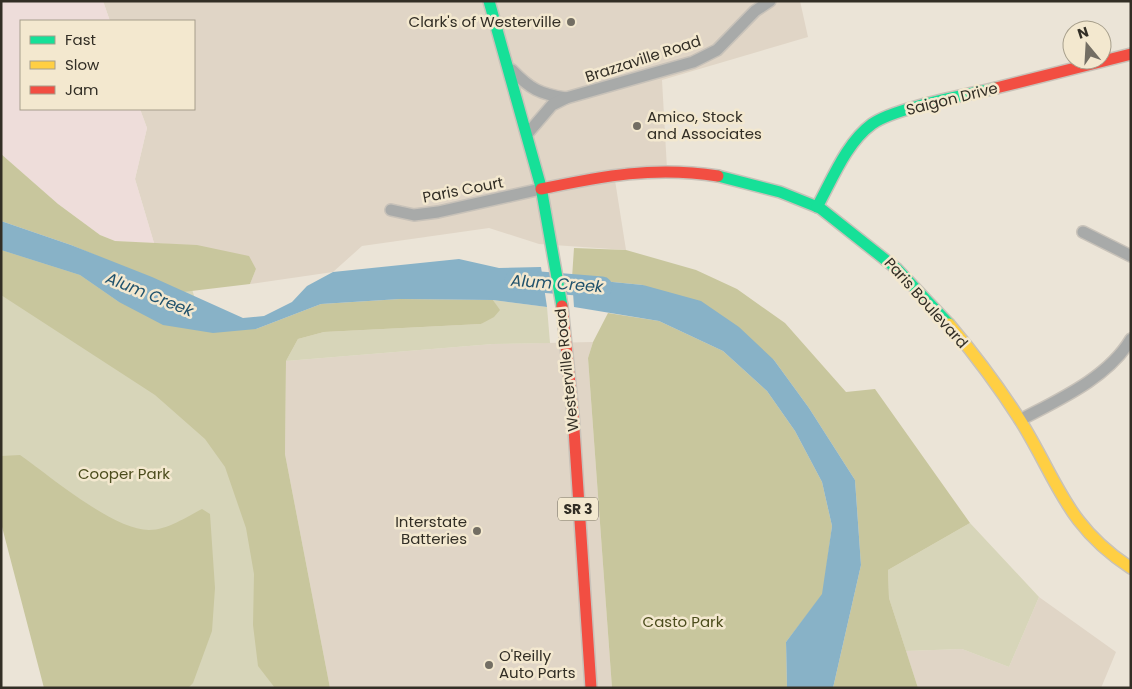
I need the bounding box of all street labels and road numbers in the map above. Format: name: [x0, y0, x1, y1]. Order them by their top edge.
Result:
street label: Brazzaville Road: [582, 30, 703, 87]
street label: Saigon Drive: [904, 77, 1000, 120]
street label: Paris Court: [421, 171, 505, 208]
street label: Paris Boulevard: [880, 253, 973, 353]
street label: Westerville Road: [550, 307, 583, 433]
road number: SR 3: [558, 498, 598, 520]

